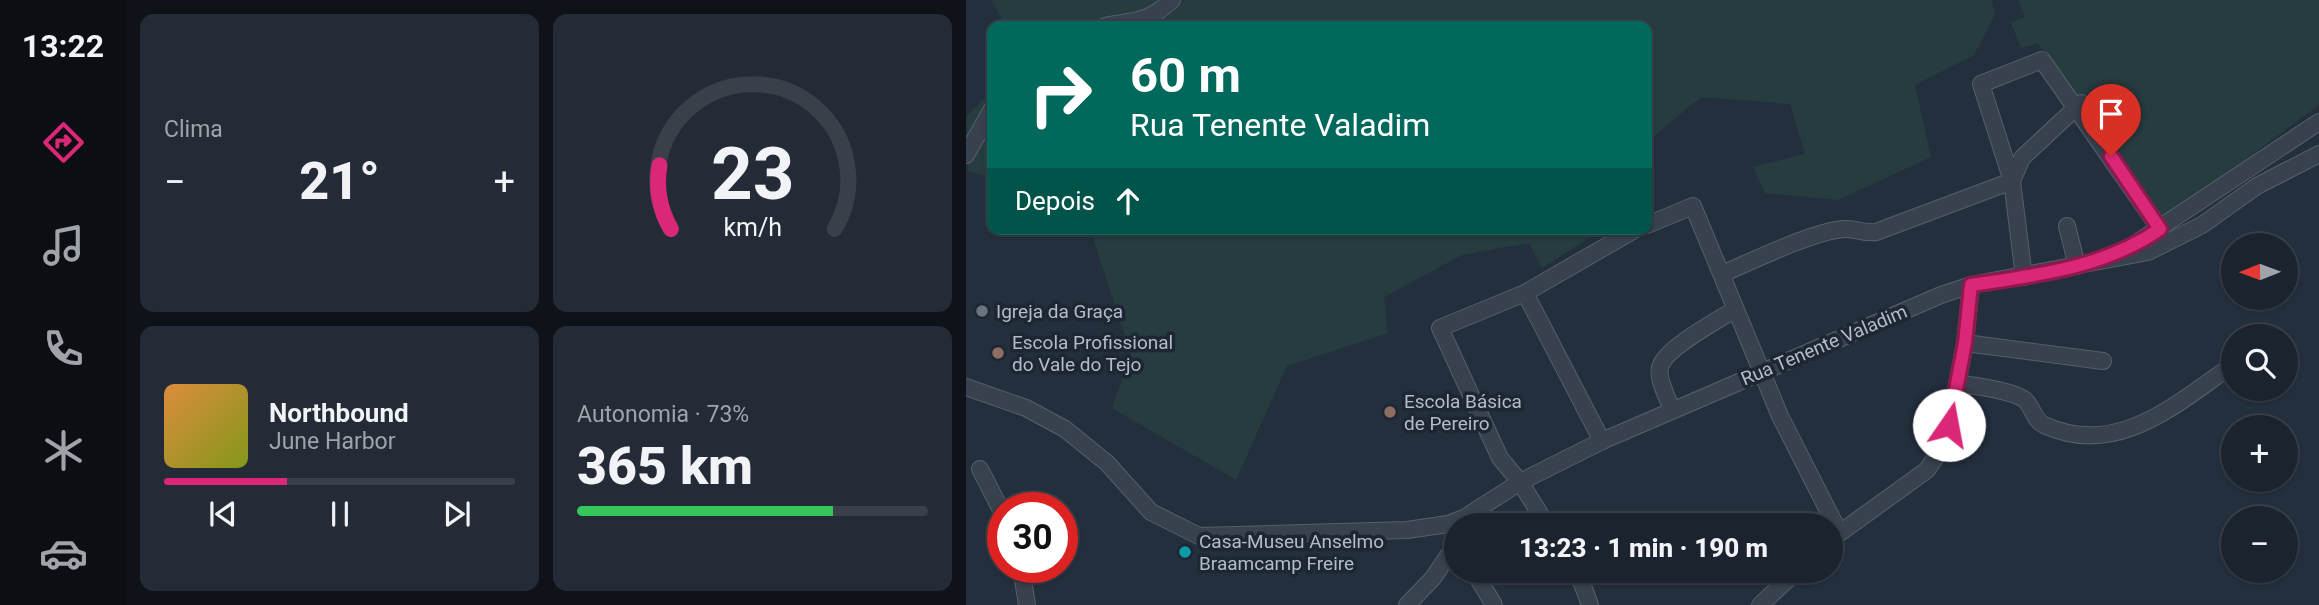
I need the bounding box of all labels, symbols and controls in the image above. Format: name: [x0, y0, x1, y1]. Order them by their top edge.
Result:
text: 13:22: [22, 27, 104, 65]
text: 60 m: [1130, 47, 1241, 104]
icon: right: [1015, 49, 1106, 140]
pin: [2081, 84, 2141, 156]
icon: arrive: [2092, 95, 2130, 133]
text: Rua Tenente Valadim: [1130, 106, 1430, 144]
text: Clima: [164, 116, 223, 143]
icon: directions: [39, 118, 88, 167]
text: 23: [711, 131, 794, 217]
text: 21°: [299, 151, 380, 212]
text: −: [164, 160, 186, 204]
text: +: [493, 160, 515, 204]
icon: ahead: [1109, 182, 1147, 220]
text: Depois: [1015, 186, 1095, 216]
text: km/h: [723, 213, 782, 242]
icon: music: [39, 221, 88, 270]
north arrow: [2221, 233, 2298, 310]
map controls: [2221, 233, 2298, 583]
place label: Igreja da Graça: [996, 300, 1123, 323]
street label: Rua Tenente Valadim: [1737, 300, 1911, 390]
marker: Igreja da Graça: [974, 303, 990, 319]
icon: phone: [39, 324, 88, 373]
button: search: [2221, 324, 2298, 401]
place label: Escola Profissional do Vale do Tejo: [1012, 331, 1173, 376]
marker: Escola Profissional do Vale do Tejo: [990, 345, 1006, 361]
position arrow: [1912, 388, 1986, 462]
place label: Escola Básica de Pereiro: [1404, 390, 1522, 435]
text: Northbound: [269, 398, 409, 428]
text: Autonomia · 73%: [577, 401, 749, 428]
marker: Escola Básica de Pereiro: [1382, 404, 1398, 420]
button: +: [2221, 415, 2298, 492]
icon: climate: [39, 426, 88, 475]
text: June Harbor: [269, 428, 396, 455]
text: 365 km: [577, 436, 753, 497]
speed limit sign: 30: [987, 492, 1078, 583]
icon: previous: [204, 495, 242, 533]
icon: pause: [321, 495, 359, 533]
icon: next: [438, 495, 476, 533]
button: −: [2221, 506, 2298, 583]
icon: car: [39, 529, 88, 578]
place label: Casa-Museu Anselmo Braamcamp Freire: [1199, 530, 1384, 575]
text: 13:23 · 1 min · 190 m: [1519, 533, 1768, 563]
marker: Casa-Museu Anselmo Braamcamp Freire: [1177, 544, 1193, 560]

